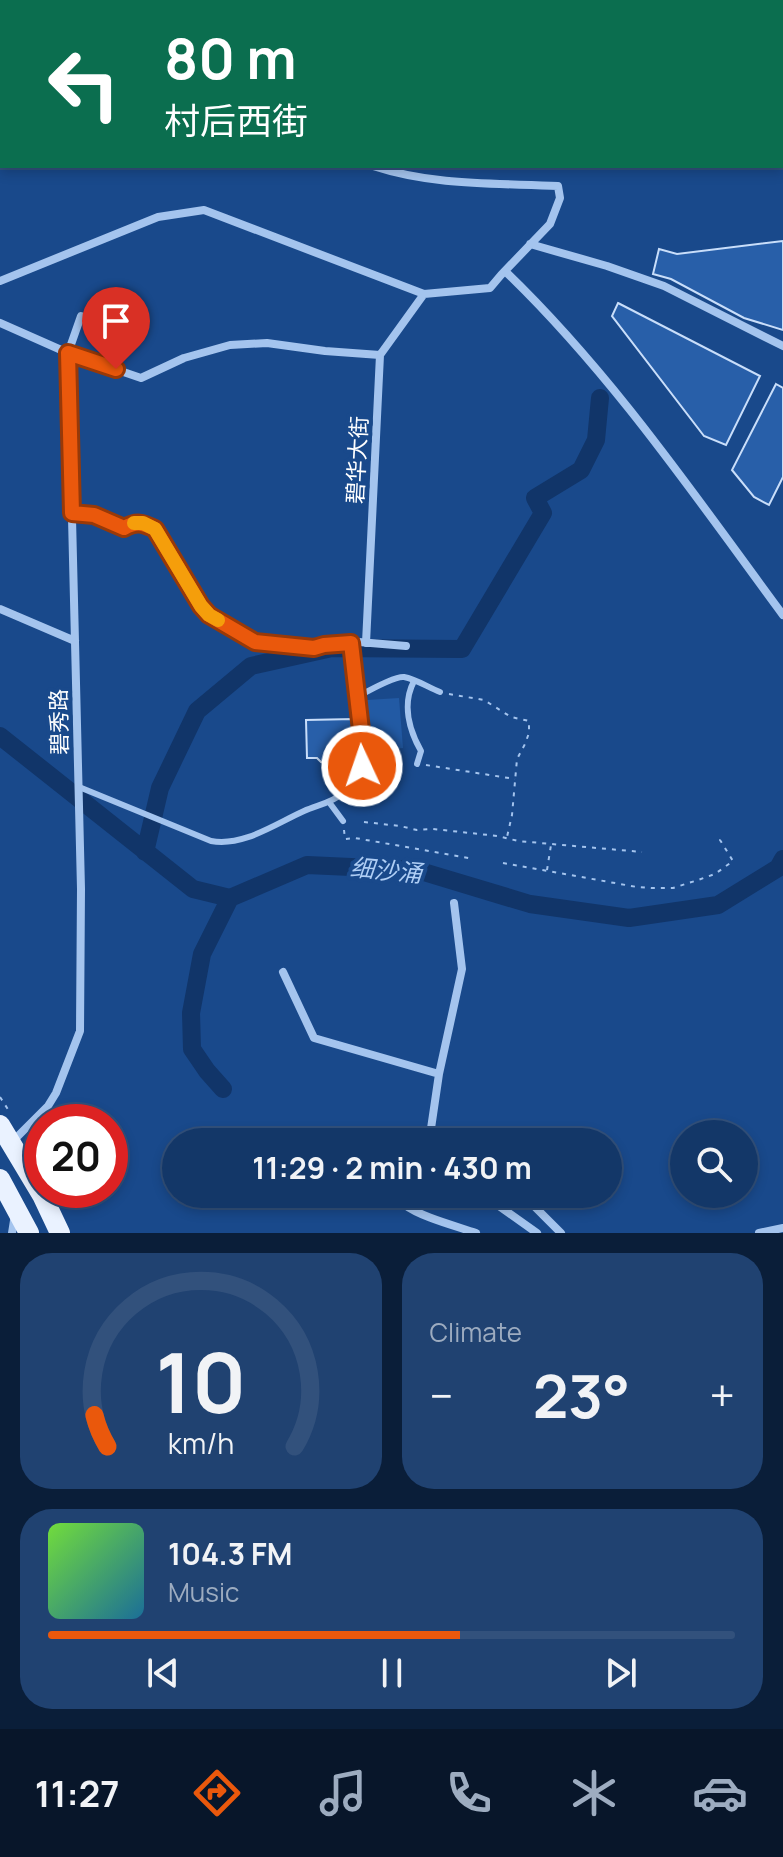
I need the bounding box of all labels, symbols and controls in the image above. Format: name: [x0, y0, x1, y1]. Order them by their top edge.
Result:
text: 80 m: [164, 19, 297, 96]
icon: left: [32, 32, 136, 136]
text: 村后西街: [164, 96, 308, 145]
pin: [82, 287, 150, 369]
icon: arrive: [94, 299, 138, 343]
street label: 碧华大街: [340, 415, 374, 505]
street label: 碧秀路: [43, 689, 75, 755]
position arrow: [320, 724, 404, 808]
water label: 细沙涌: [349, 850, 426, 889]
speed limit sign: 20: [24, 1104, 128, 1208]
map controls: [670, 1120, 758, 1208]
button: search: [670, 1120, 758, 1208]
text: 11:29 · 2 min · 430 m: [252, 1147, 532, 1188]
text: Climate: [430, 1314, 522, 1350]
text: 10: [155, 1324, 246, 1438]
text: 23°: [533, 1354, 630, 1436]
text: −: [430, 1365, 453, 1425]
text: +: [710, 1365, 735, 1425]
text: km/h: [168, 1424, 234, 1463]
text: 104.3 FM: [168, 1533, 292, 1574]
text: Music: [168, 1574, 239, 1610]
icon: previous: [141, 1651, 185, 1695]
icon: pause: [370, 1651, 414, 1695]
icon: next: [599, 1651, 643, 1695]
icon: directions: [189, 1765, 245, 1821]
icon: music: [315, 1765, 371, 1821]
icon: phone: [441, 1765, 497, 1821]
icon: climate: [566, 1765, 622, 1821]
icon: car: [692, 1765, 748, 1821]
text: 11:27: [35, 1769, 119, 1818]

